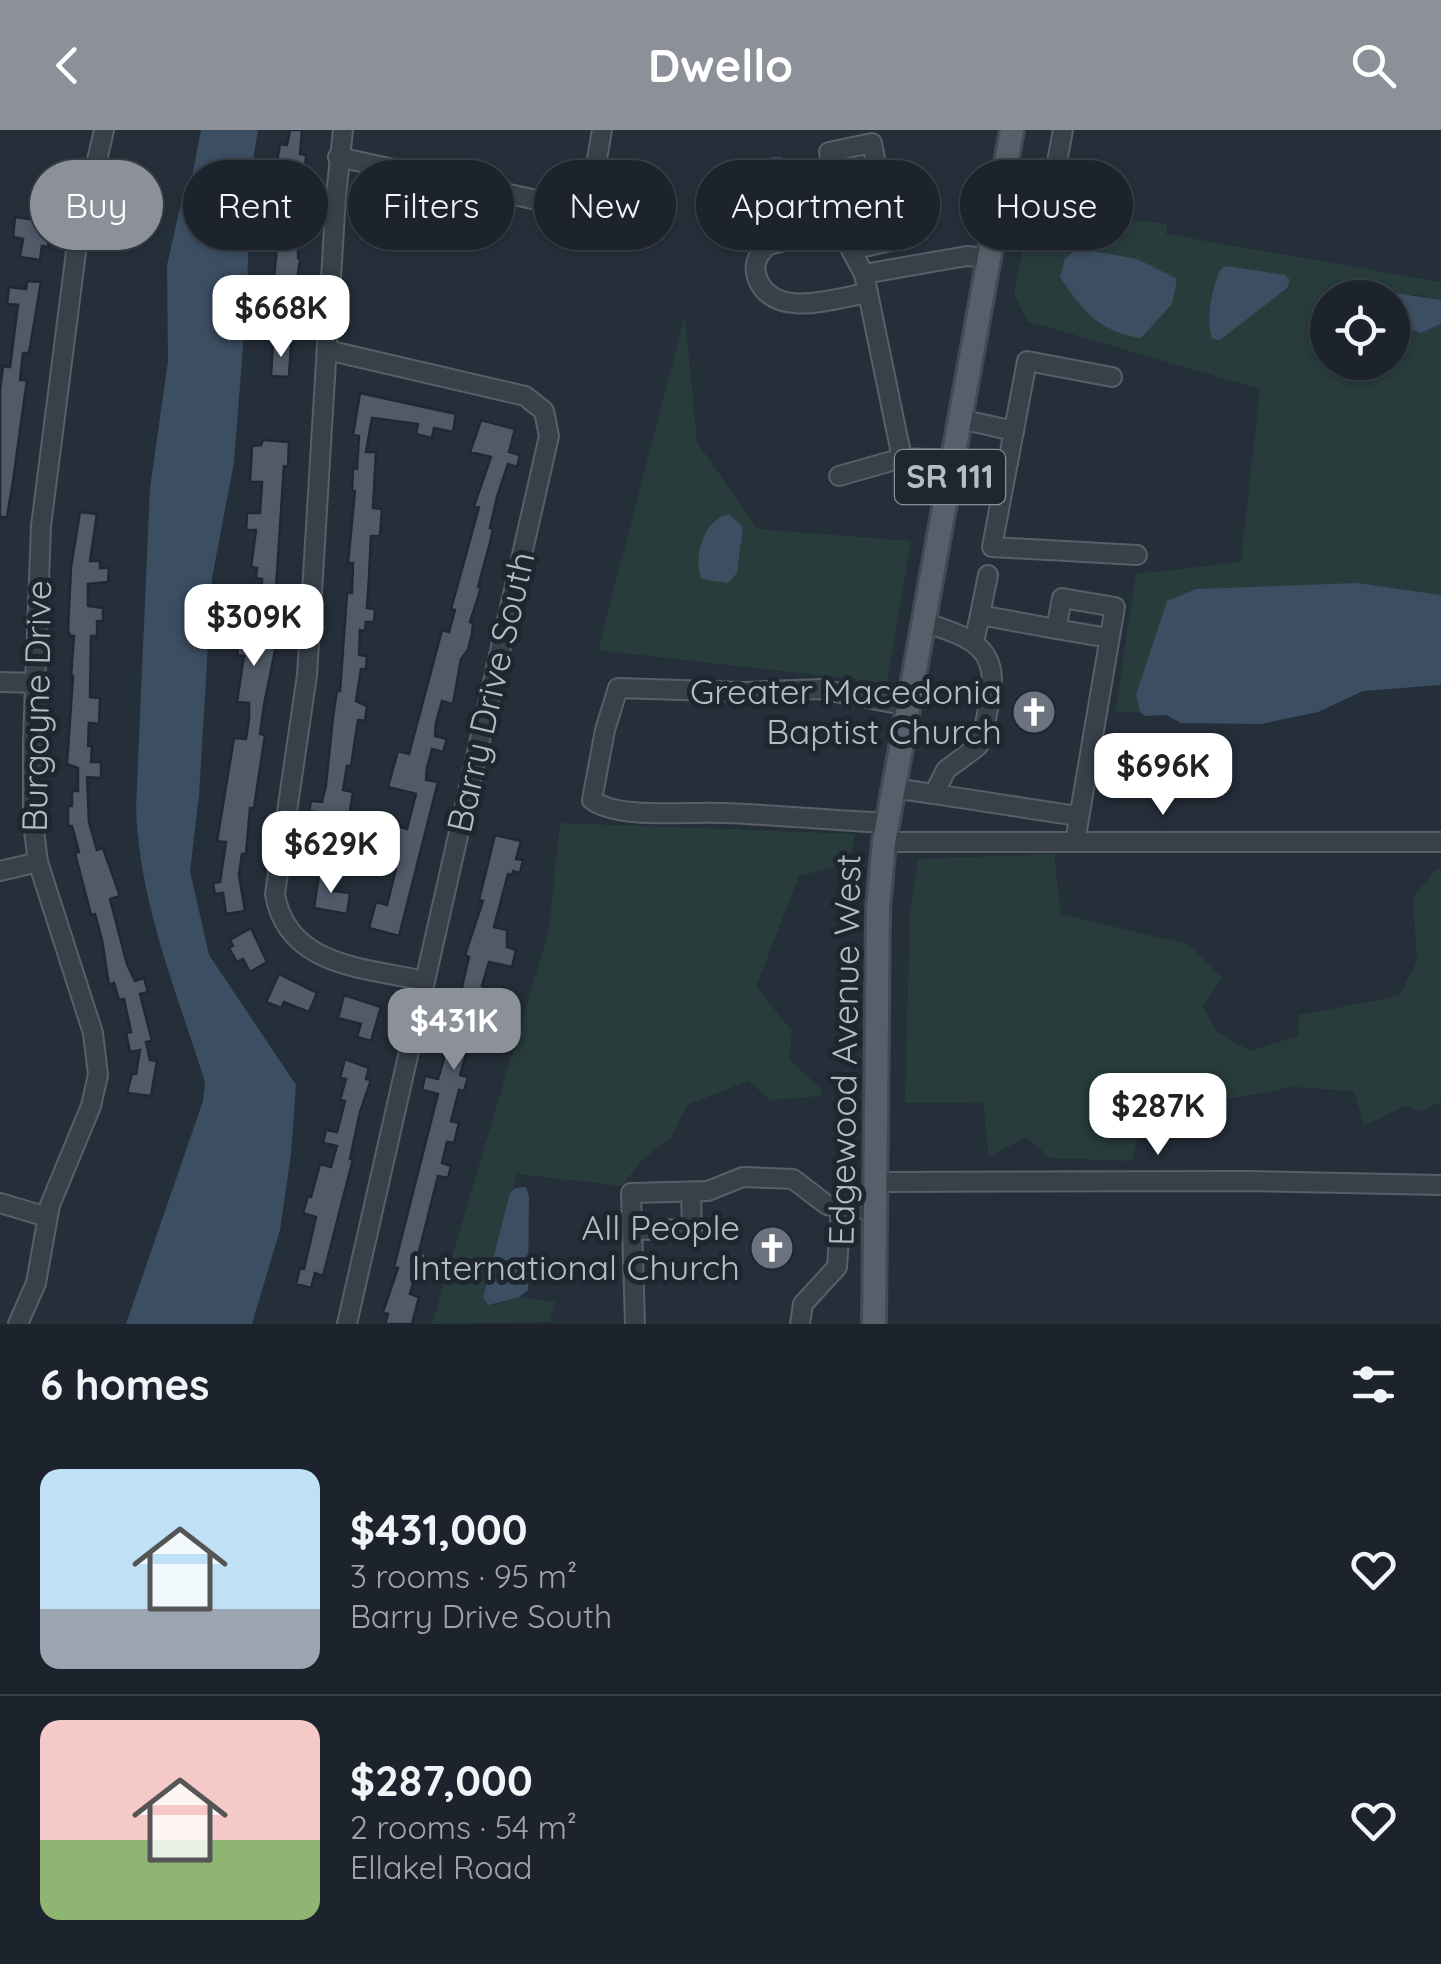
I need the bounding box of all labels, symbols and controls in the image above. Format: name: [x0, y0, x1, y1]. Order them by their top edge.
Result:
text: Dwello: [648, 37, 793, 93]
icon: back: [40, 38, 95, 93]
icon: search: [1346, 38, 1401, 93]
chip: Buy: [30, 160, 163, 250]
chip: Rent: [183, 160, 328, 250]
chip: Filters: [348, 160, 514, 250]
chip: New: [534, 160, 676, 250]
chip: Apartment: [696, 160, 940, 250]
chip: House: [960, 160, 1133, 250]
pin: $668K: [211, 275, 351, 360]
map controls: [1310, 280, 1410, 380]
button: locate: [1310, 280, 1410, 380]
text: $668K: [235, 287, 328, 327]
road number: SR 111: [895, 450, 1005, 504]
street label: Barry Drive South: [436, 547, 544, 836]
street label: Burgoyne Drive: [12, 580, 60, 832]
pin: $309K: [184, 584, 324, 669]
text: $309K: [206, 596, 302, 636]
place label: Greater Macedonia Baptist Church: [690, 669, 1002, 753]
church icon: Greater Macedonia Baptist Church: [1011, 689, 1057, 735]
pin: $696K: [1093, 733, 1233, 818]
text: $696K: [1116, 745, 1210, 785]
pin: $629K: [261, 811, 401, 896]
text: $629K: [284, 823, 378, 863]
street label: Edgewood Avenue West: [819, 854, 869, 1246]
pin: $431K: [384, 988, 524, 1073]
text: $431K: [410, 1000, 498, 1040]
pin: $287K: [1088, 1073, 1228, 1158]
text: $287K: [1111, 1085, 1205, 1125]
place label: All People International Church: [412, 1205, 740, 1289]
church icon: All People International Church: [749, 1225, 795, 1271]
icon: filters: [1346, 1357, 1401, 1412]
text: 6 homes: [40, 1358, 210, 1411]
text: $431,000: [350, 1503, 528, 1556]
icon: home: [120, 1509, 240, 1629]
icon: heart: [1346, 1542, 1401, 1597]
text: 3 rooms · 95 m²: [350, 1556, 577, 1596]
text: Barry Drive South: [350, 1596, 612, 1636]
text: $287,000: [350, 1754, 533, 1807]
icon: home: [120, 1760, 240, 1880]
icon: heart: [1346, 1793, 1401, 1848]
text: 2 rooms · 54 m²: [350, 1807, 577, 1847]
text: Ellakel Road: [350, 1847, 532, 1887]

